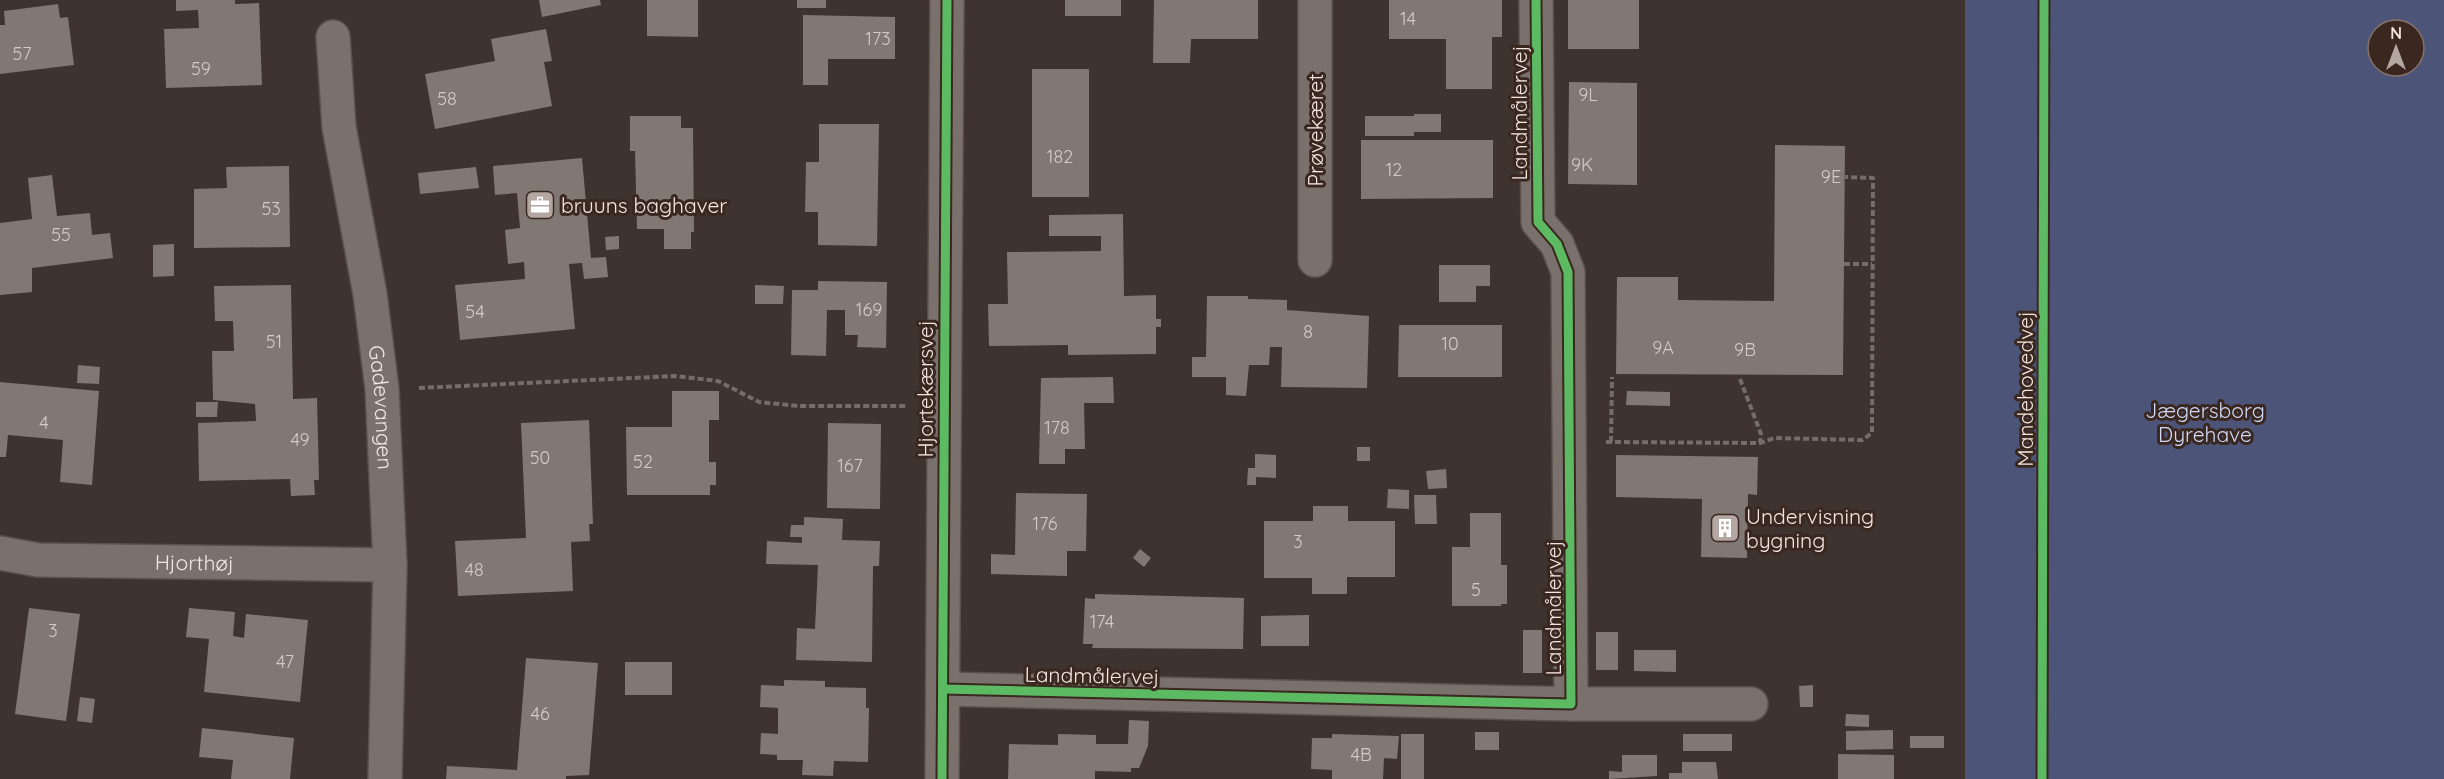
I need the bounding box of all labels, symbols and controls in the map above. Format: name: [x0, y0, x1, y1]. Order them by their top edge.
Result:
house number: 14: [1400, 7, 1416, 30]
north arrow: [2366, 18, 2426, 78]
text: N: [2390, 23, 2402, 43]
house number: 173: [865, 27, 891, 50]
house number: 57: [12, 42, 32, 65]
street label: Landmålervej: [1506, 46, 1532, 180]
house number: 59: [191, 57, 211, 80]
street label: Prøvekæret: [1302, 74, 1328, 186]
house number: 9L: [1578, 83, 1598, 106]
house number: 58: [437, 87, 457, 110]
house number: 182: [1047, 145, 1073, 168]
house number: 9K: [1571, 153, 1593, 176]
house number: 12: [1386, 158, 1402, 181]
house number: 9E: [1821, 165, 1841, 188]
office icon: bruuns baghaver: [524, 189, 556, 221]
place label: bruuns baghaver: [561, 192, 727, 218]
house number: 53: [261, 197, 281, 220]
house number: 55: [51, 223, 71, 246]
house number: 169: [856, 298, 882, 321]
house number: 54: [465, 300, 485, 323]
street label: Mandehovedvej: [2012, 311, 2038, 467]
street label: Hjortekærsvej: [912, 320, 938, 458]
house number: 8: [1303, 320, 1313, 343]
house number: 51: [266, 330, 282, 353]
house number: 10: [1441, 332, 1459, 355]
house number: 9A: [1652, 336, 1674, 359]
house number: 9B: [1734, 338, 1756, 361]
street label: Gadevangen: [364, 344, 399, 470]
park label: Jægersborg Dyrehave: [2145, 397, 2265, 447]
house number: 4: [39, 411, 49, 434]
house number: 178: [1044, 416, 1070, 439]
house number: 49: [290, 428, 310, 451]
house number: 50: [530, 446, 550, 469]
house number: 52: [633, 450, 653, 473]
house number: 167: [837, 454, 863, 477]
place label: Undervisning bygning: [1746, 503, 1874, 553]
house number: 176: [1032, 512, 1058, 535]
building icon: Undervisning bygning: [1709, 512, 1741, 544]
house number: 3: [1293, 530, 1303, 553]
street label: Landmålervej: [1540, 541, 1566, 675]
street label: Hjorthøj: [155, 549, 234, 576]
house number: 48: [464, 558, 484, 581]
house number: 5: [1471, 578, 1481, 601]
house number: 174: [1090, 610, 1114, 633]
house number: 3: [48, 619, 58, 642]
house number: 47: [276, 650, 294, 673]
street label: Landmålervej: [1024, 661, 1160, 689]
house number: 46: [530, 702, 550, 725]
house number: 4B: [1350, 743, 1372, 766]

